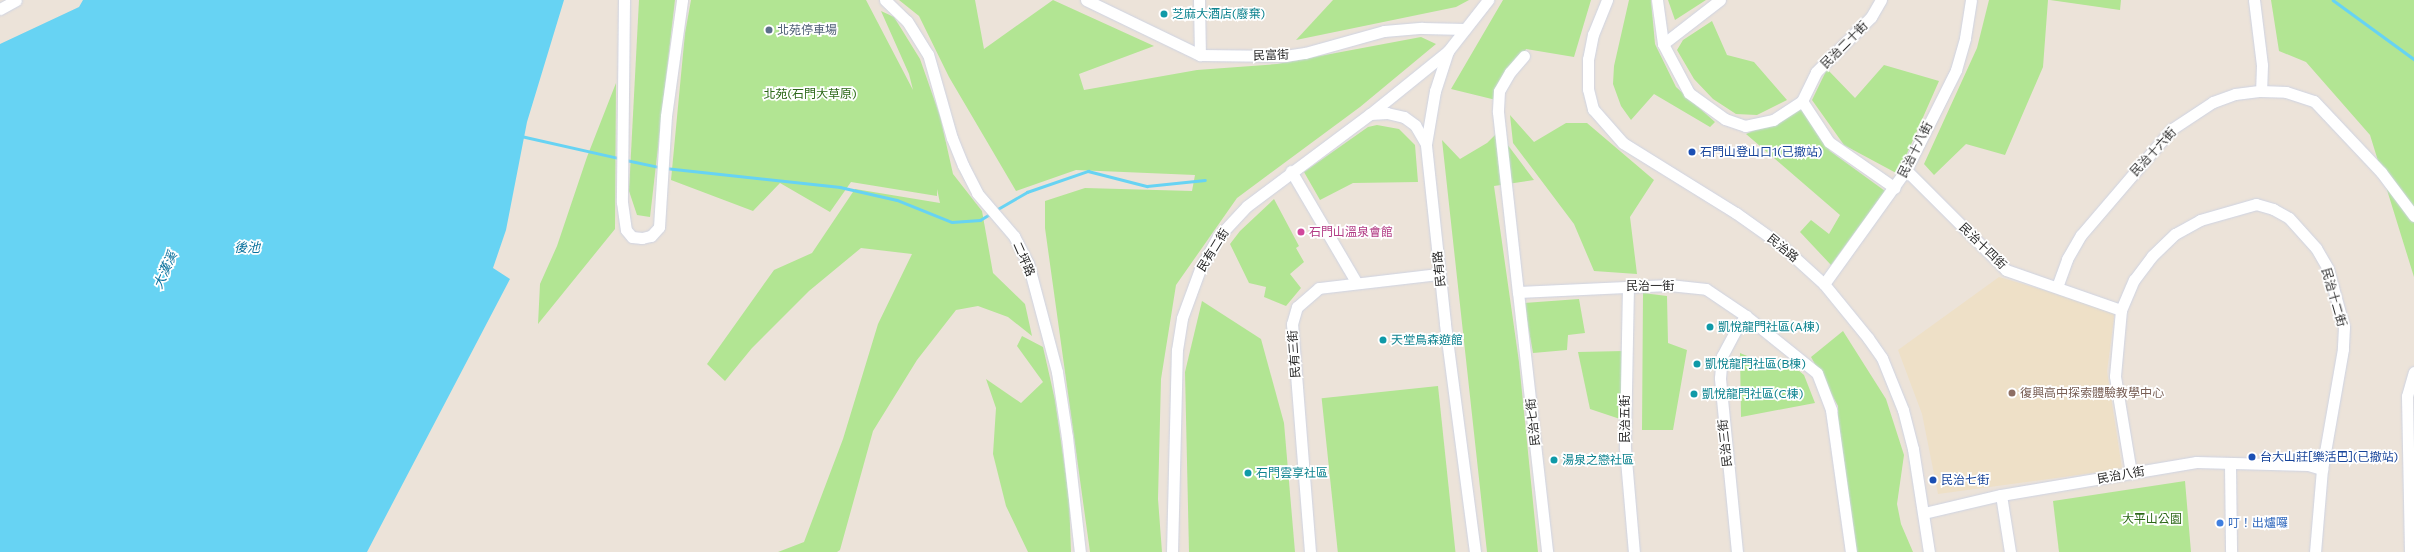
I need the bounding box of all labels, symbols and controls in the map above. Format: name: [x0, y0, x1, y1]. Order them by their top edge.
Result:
place label: 芝麻大酒店(廢棄): [1172, 7, 1265, 21]
marker: 芝麻大酒店(廢棄): [1159, 9, 1169, 19]
street label: 民治二十街: [1818, 19, 1870, 71]
place label: 北苑停車場: [777, 23, 837, 37]
marker: 北苑停車場: [764, 25, 774, 35]
street label: 民富街: [1253, 47, 1289, 63]
park label: 北苑(石門大草原): [763, 87, 857, 101]
street label: 民治十八街: [1895, 120, 1935, 180]
street label: 民治十六街: [2127, 125, 2179, 179]
place label: 石門山登山口1(已撤站): [1700, 145, 1822, 159]
marker: 石門山登山口1(已撤站): [1687, 147, 1697, 157]
street label: 民治十四街: [1956, 220, 2010, 272]
place label: 石門山溫泉會館: [1309, 225, 1393, 239]
street label: 民有二街: [1194, 226, 1232, 274]
marker: 石門山溫泉會館: [1296, 227, 1306, 237]
street label: 民治路: [1764, 231, 1802, 265]
water label: 後池: [234, 239, 260, 255]
street label: 二坪路: [1010, 240, 1038, 278]
water label: 大漢溪: [150, 249, 180, 291]
street label: 民有路: [1430, 250, 1448, 288]
street label: 民治十二街: [2319, 266, 2349, 328]
street label: 民治一街: [1626, 279, 1674, 293]
place label: 凱悅龍門社區(A棟): [1718, 320, 1820, 334]
marker: 凱悅龍門社區(A棟): [1705, 322, 1715, 332]
street label: 民有三街: [1285, 330, 1303, 378]
place label: 天堂鳥森遊館: [1391, 333, 1463, 347]
marker: 天堂鳥森遊館: [1378, 335, 1388, 345]
place label: 凱悅龍門社區(B棟): [1705, 357, 1806, 371]
marker: 凱悅龍門社區(B棟): [1692, 359, 1702, 369]
place label: 復興高中探索體驗教學中心: [2020, 386, 2164, 400]
place label: 凱悅龍門社區(C棟): [1702, 387, 1803, 401]
marker: 復興高中探索體驗教學中心: [2007, 388, 2017, 398]
marker: 凱悅龍門社區(C棟): [1689, 389, 1699, 399]
street label: 民治五街: [1618, 395, 1632, 443]
street label: 民治七街: [1523, 397, 1543, 447]
street label: 民治三街: [1715, 418, 1735, 468]
place label: 台大山莊[樂活巴](已撤站): [2260, 450, 2398, 464]
marker: 台大山莊[樂活巴](已撤站): [2247, 452, 2257, 462]
place label: 湯泉之戀社區: [1562, 453, 1634, 467]
marker: 湯泉之戀社區: [1549, 455, 1559, 465]
street label: 民治八街: [2096, 464, 2146, 486]
place label: 石門雲享社區: [1256, 466, 1328, 480]
marker: 石門雲享社區: [1243, 468, 1253, 478]
place label: 民治七街: [1941, 473, 1989, 487]
marker: 民治七街: [1928, 475, 1938, 485]
park label: 大平山公園: [2122, 512, 2182, 526]
place label: 叮！出爐囉: [2228, 516, 2288, 530]
marker: 叮！出爐囉: [2215, 518, 2225, 528]

